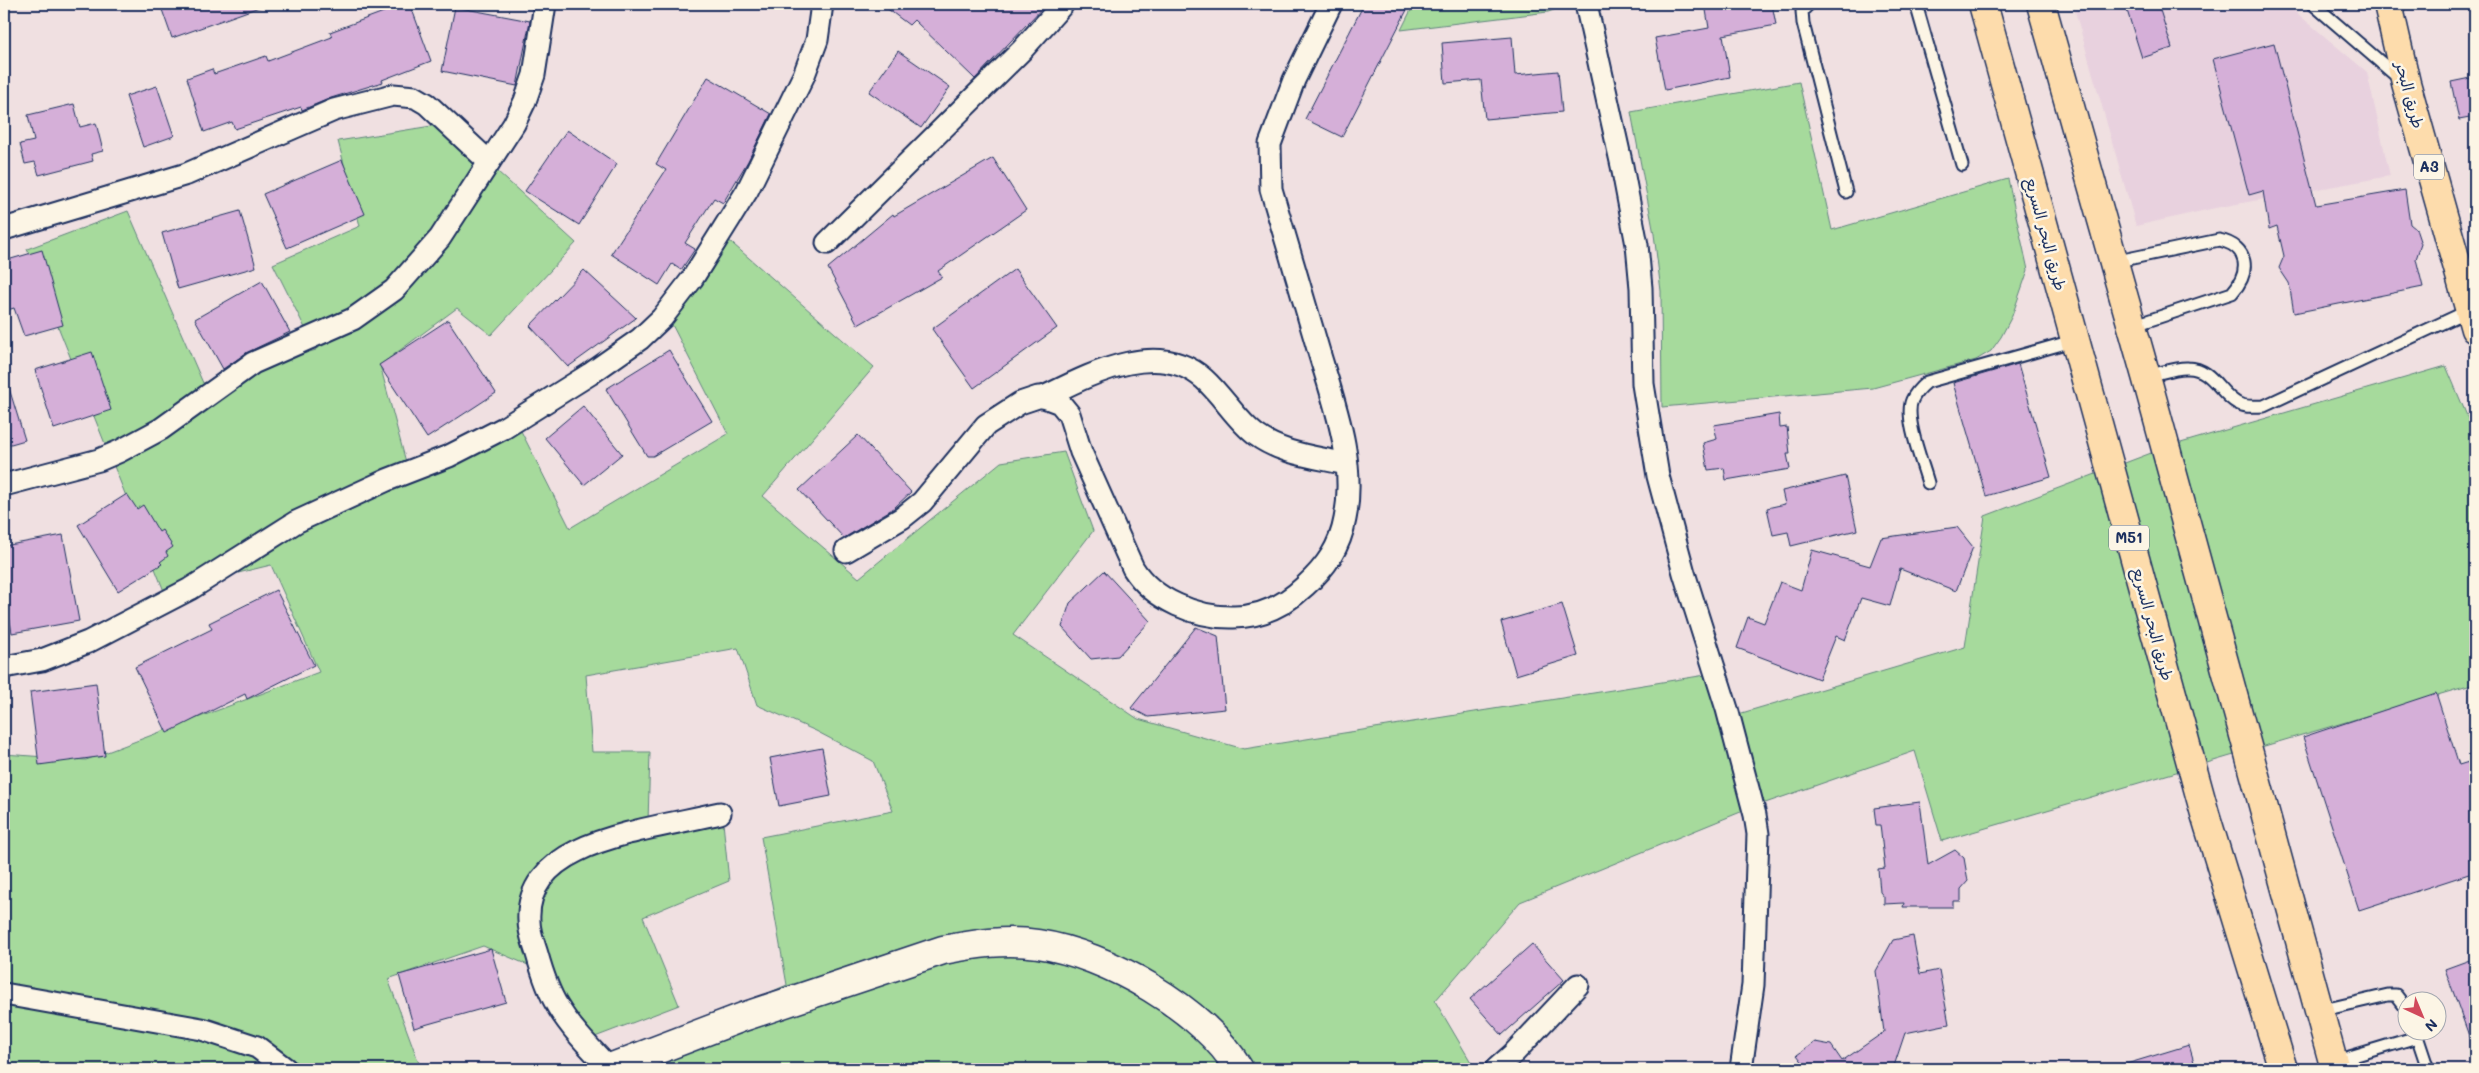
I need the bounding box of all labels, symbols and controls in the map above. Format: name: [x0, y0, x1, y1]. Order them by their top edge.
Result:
street label: طريق البحر: [2391, 57, 2430, 131]
road number: A3: [2414, 154, 2444, 180]
street label: طريق البحر السريع: [2019, 175, 2072, 293]
road number: M51: [2109, 526, 2149, 550]
street label: طريق البحر السريع: [2126, 565, 2179, 683]
north arrow: [2396, 990, 2446, 1040]
text: N: [2421, 1015, 2442, 1036]

